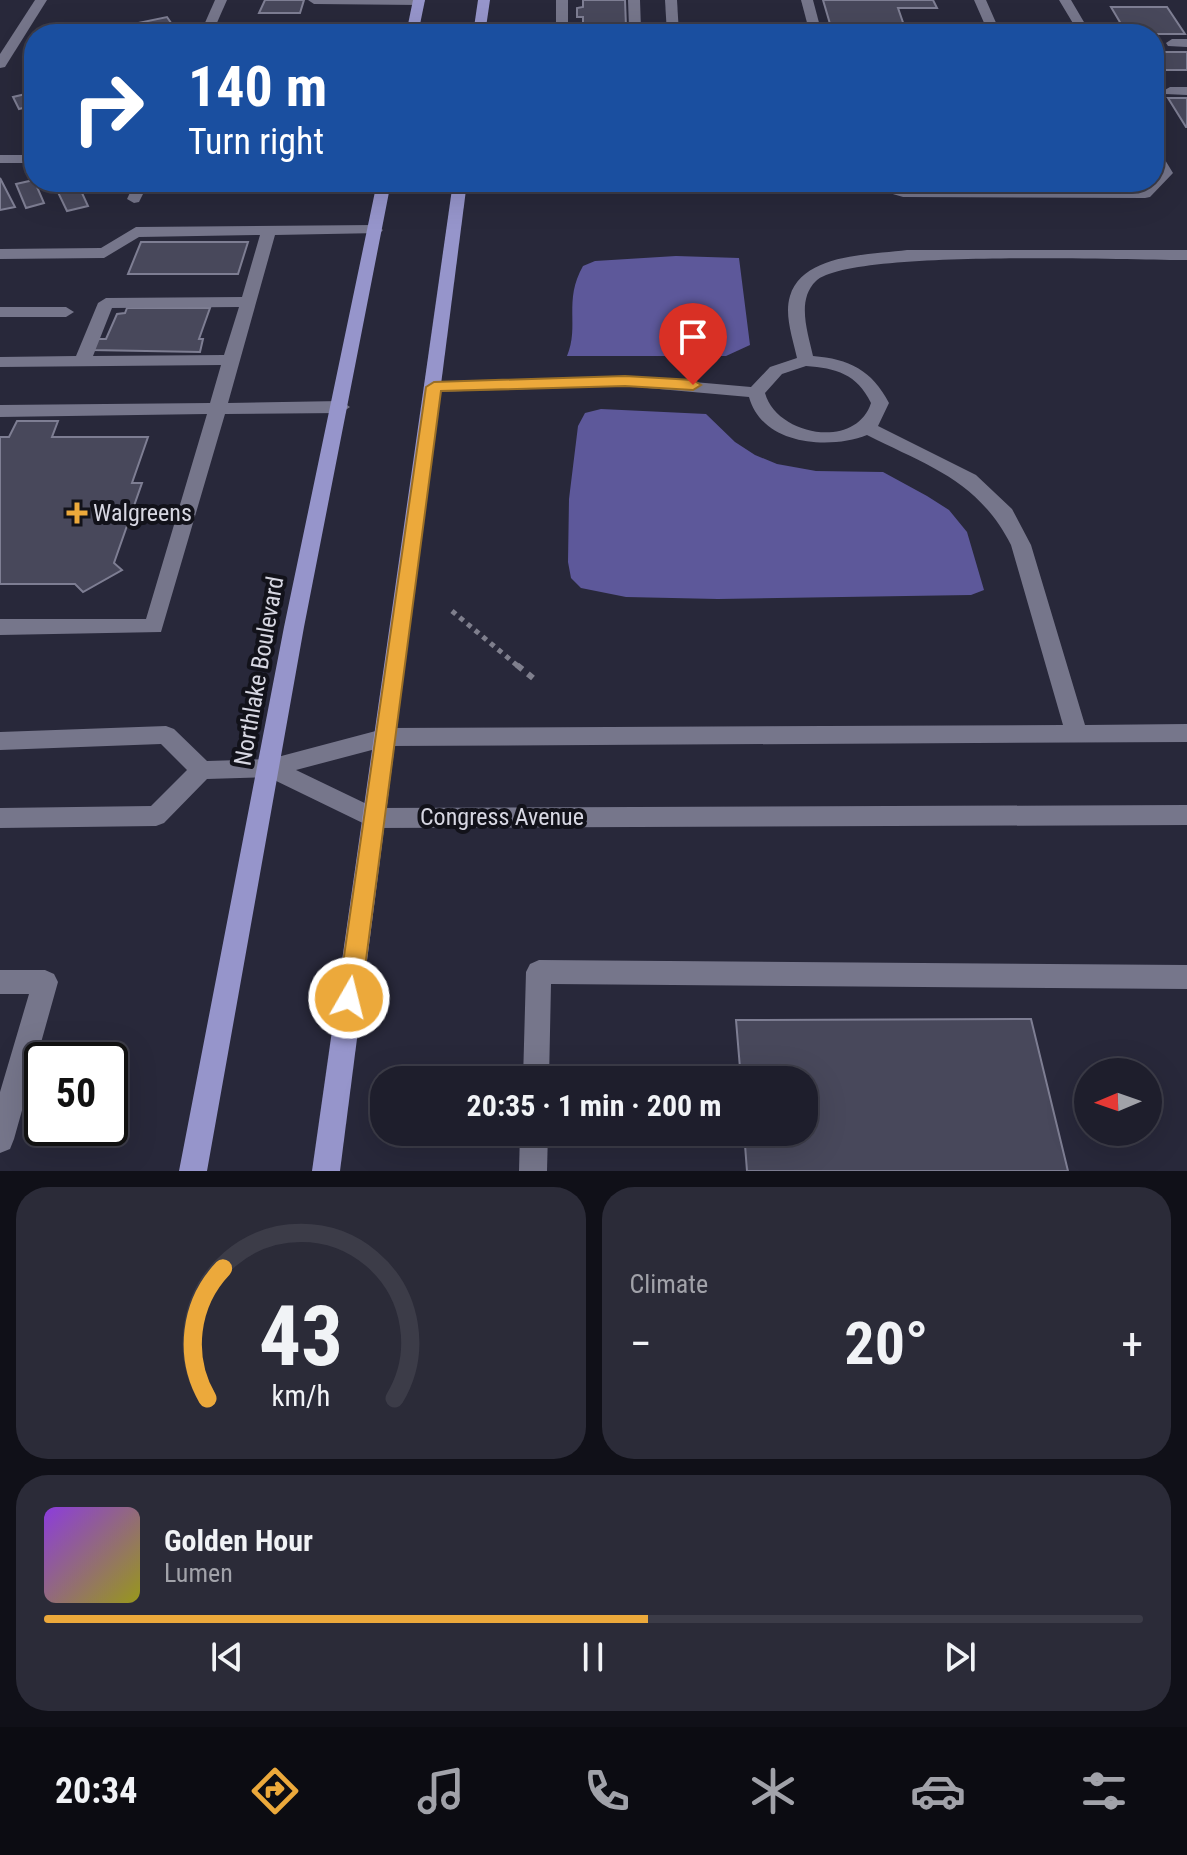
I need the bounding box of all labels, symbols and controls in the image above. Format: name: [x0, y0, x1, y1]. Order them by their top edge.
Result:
text: 140 m: [188, 54, 327, 120]
icon: right: [56, 56, 160, 160]
text: Turn right: [188, 121, 324, 163]
pin: [659, 303, 727, 385]
icon: arrive: [671, 315, 715, 359]
place label: Walgreens: [93, 499, 192, 527]
marker: Walgreens: [68, 504, 86, 522]
street label: Northlake Boulevard: [229, 574, 289, 768]
street label: Congress Avenue: [420, 803, 584, 831]
position arrow: [307, 956, 391, 1040]
speed limit sign: 50: [24, 1042, 128, 1146]
north arrow: [1074, 1058, 1162, 1146]
map controls: [1074, 1058, 1162, 1146]
text: 20:35 · 1 min · 200 m: [467, 1088, 721, 1123]
text: Climate: [630, 1269, 708, 1299]
text: 43: [259, 1288, 343, 1385]
text: 20°: [844, 1308, 928, 1379]
text: −: [630, 1318, 652, 1370]
text: +: [1121, 1318, 1143, 1370]
text: km/h: [271, 1379, 330, 1413]
text: Golden Hour: [164, 1523, 313, 1558]
text: Lumen: [164, 1558, 233, 1588]
icon: previous: [205, 1635, 249, 1679]
icon: pause: [571, 1635, 615, 1679]
icon: next: [938, 1635, 982, 1679]
icon: directions: [247, 1763, 303, 1819]
icon: music: [413, 1763, 469, 1819]
icon: phone: [579, 1763, 635, 1819]
icon: climate: [745, 1763, 801, 1819]
icon: car: [910, 1763, 966, 1819]
icon: filters: [1076, 1763, 1132, 1819]
text: 20:34: [55, 1770, 138, 1812]

